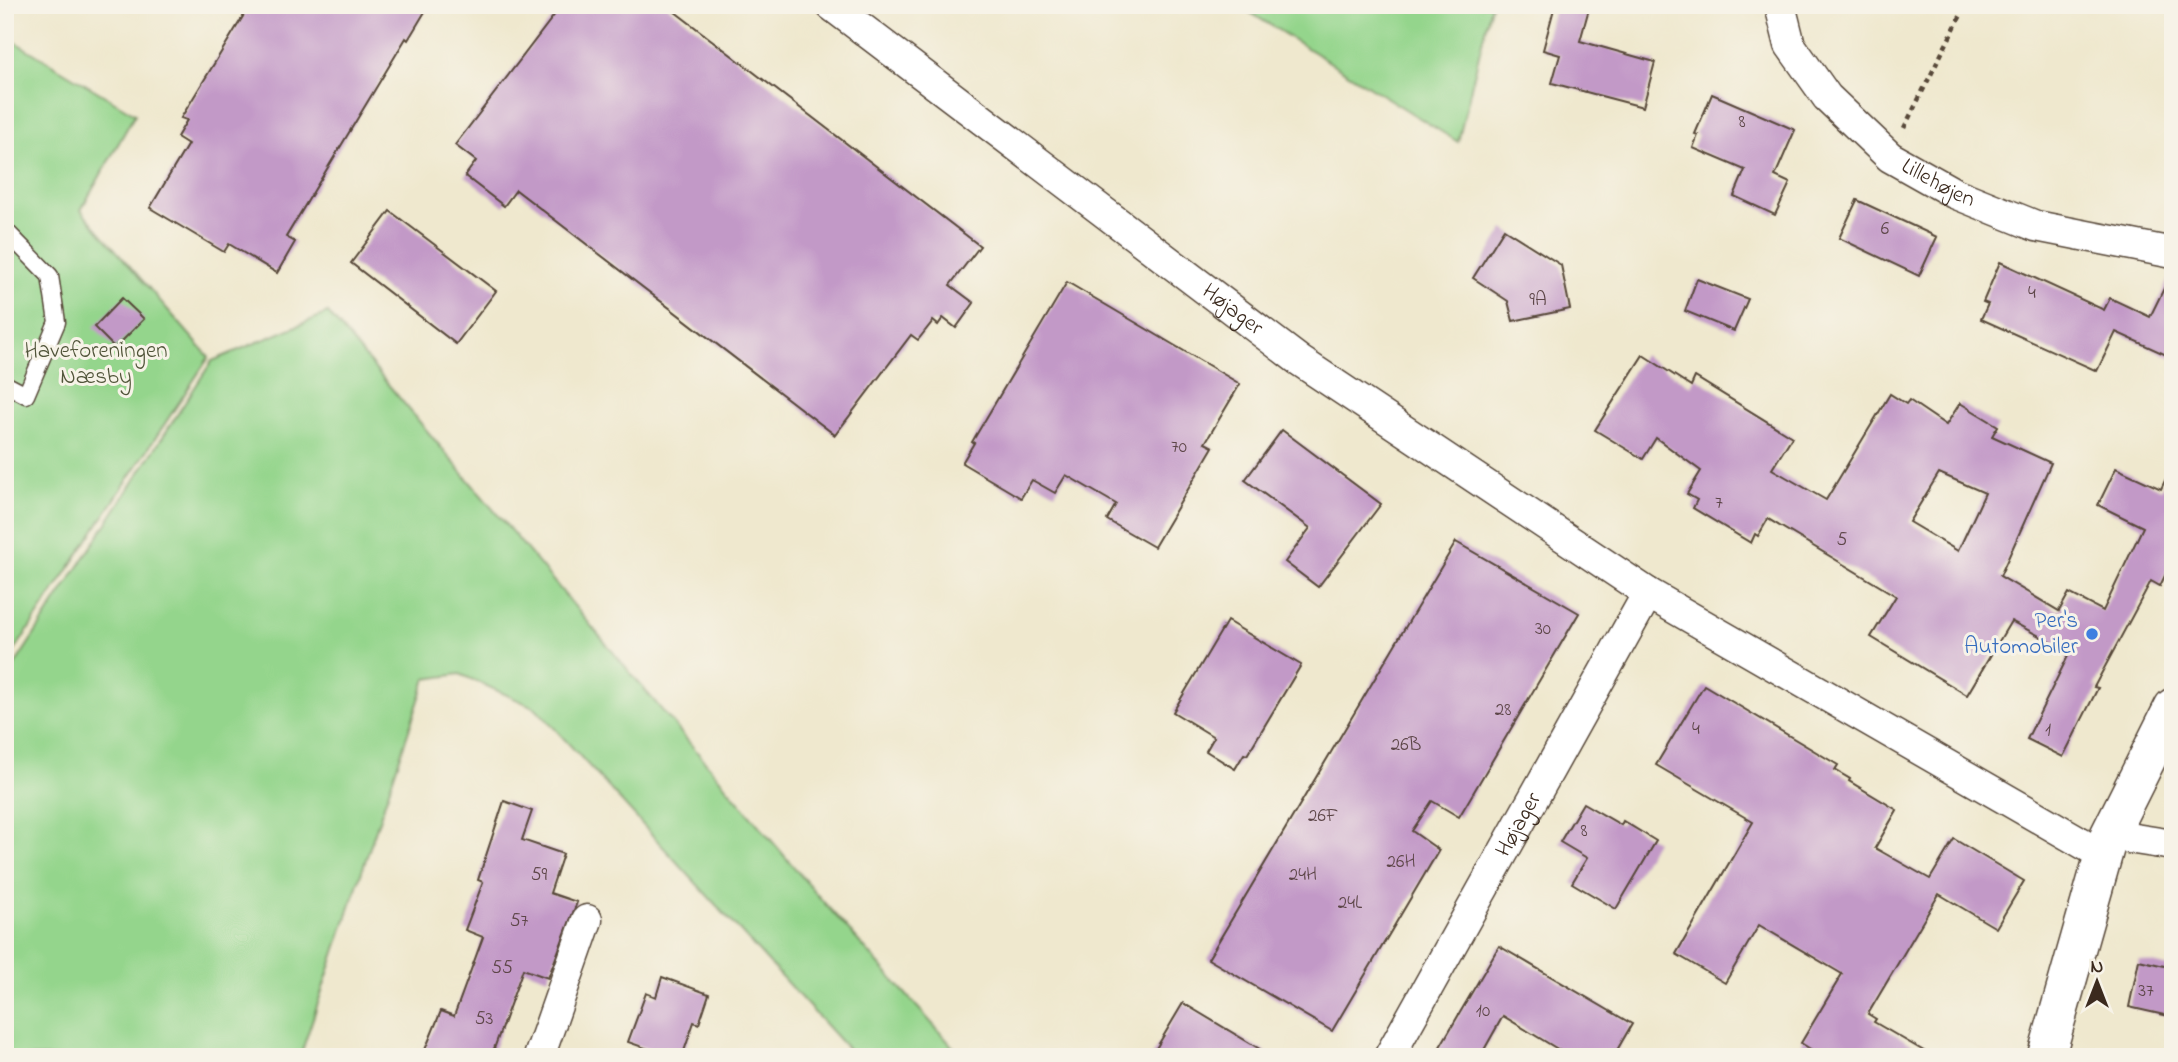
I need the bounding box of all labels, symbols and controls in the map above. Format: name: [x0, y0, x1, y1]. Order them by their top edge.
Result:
house number: 8: [1738, 109, 1746, 136]
street label: Lillehøjen: [1895, 150, 1980, 216]
house number: 6: [1881, 216, 1889, 243]
street label: Højager: [1195, 276, 1271, 344]
house number: 4: [2028, 280, 2036, 307]
house number: 9A: [1529, 287, 1547, 314]
park label: Haveforeningen Næsby: [24, 335, 168, 396]
house number: 70: [1171, 434, 1187, 461]
house number: 7: [1715, 490, 1723, 517]
house number: 5: [1837, 527, 1848, 554]
place label: Per's Automobiler: [1964, 605, 2079, 664]
house number: 30: [1535, 616, 1551, 643]
marker: Per's Automobiler: [2084, 626, 2100, 642]
house number: 28: [1495, 697, 1511, 724]
house number: 4: [1692, 716, 1700, 743]
house number: 1: [2045, 717, 2051, 744]
house number: 26B: [1391, 732, 1422, 759]
street label: Højager: [1487, 786, 1550, 863]
house number: 26F: [1308, 803, 1338, 830]
house number: 8: [1580, 818, 1588, 845]
house number: 26H: [1387, 849, 1415, 876]
house number: 59: [531, 862, 548, 889]
house number: 24H: [1289, 862, 1317, 889]
house number: 24L: [1338, 890, 1363, 917]
house number: 57: [510, 908, 529, 935]
north arrow: [2062, 946, 2132, 1016]
text: N: [2091, 954, 2104, 981]
house number: 55: [491, 955, 513, 982]
house number: 37: [2138, 978, 2154, 1005]
house number: 10: [1476, 998, 1490, 1025]
house number: 53: [475, 1006, 494, 1033]

